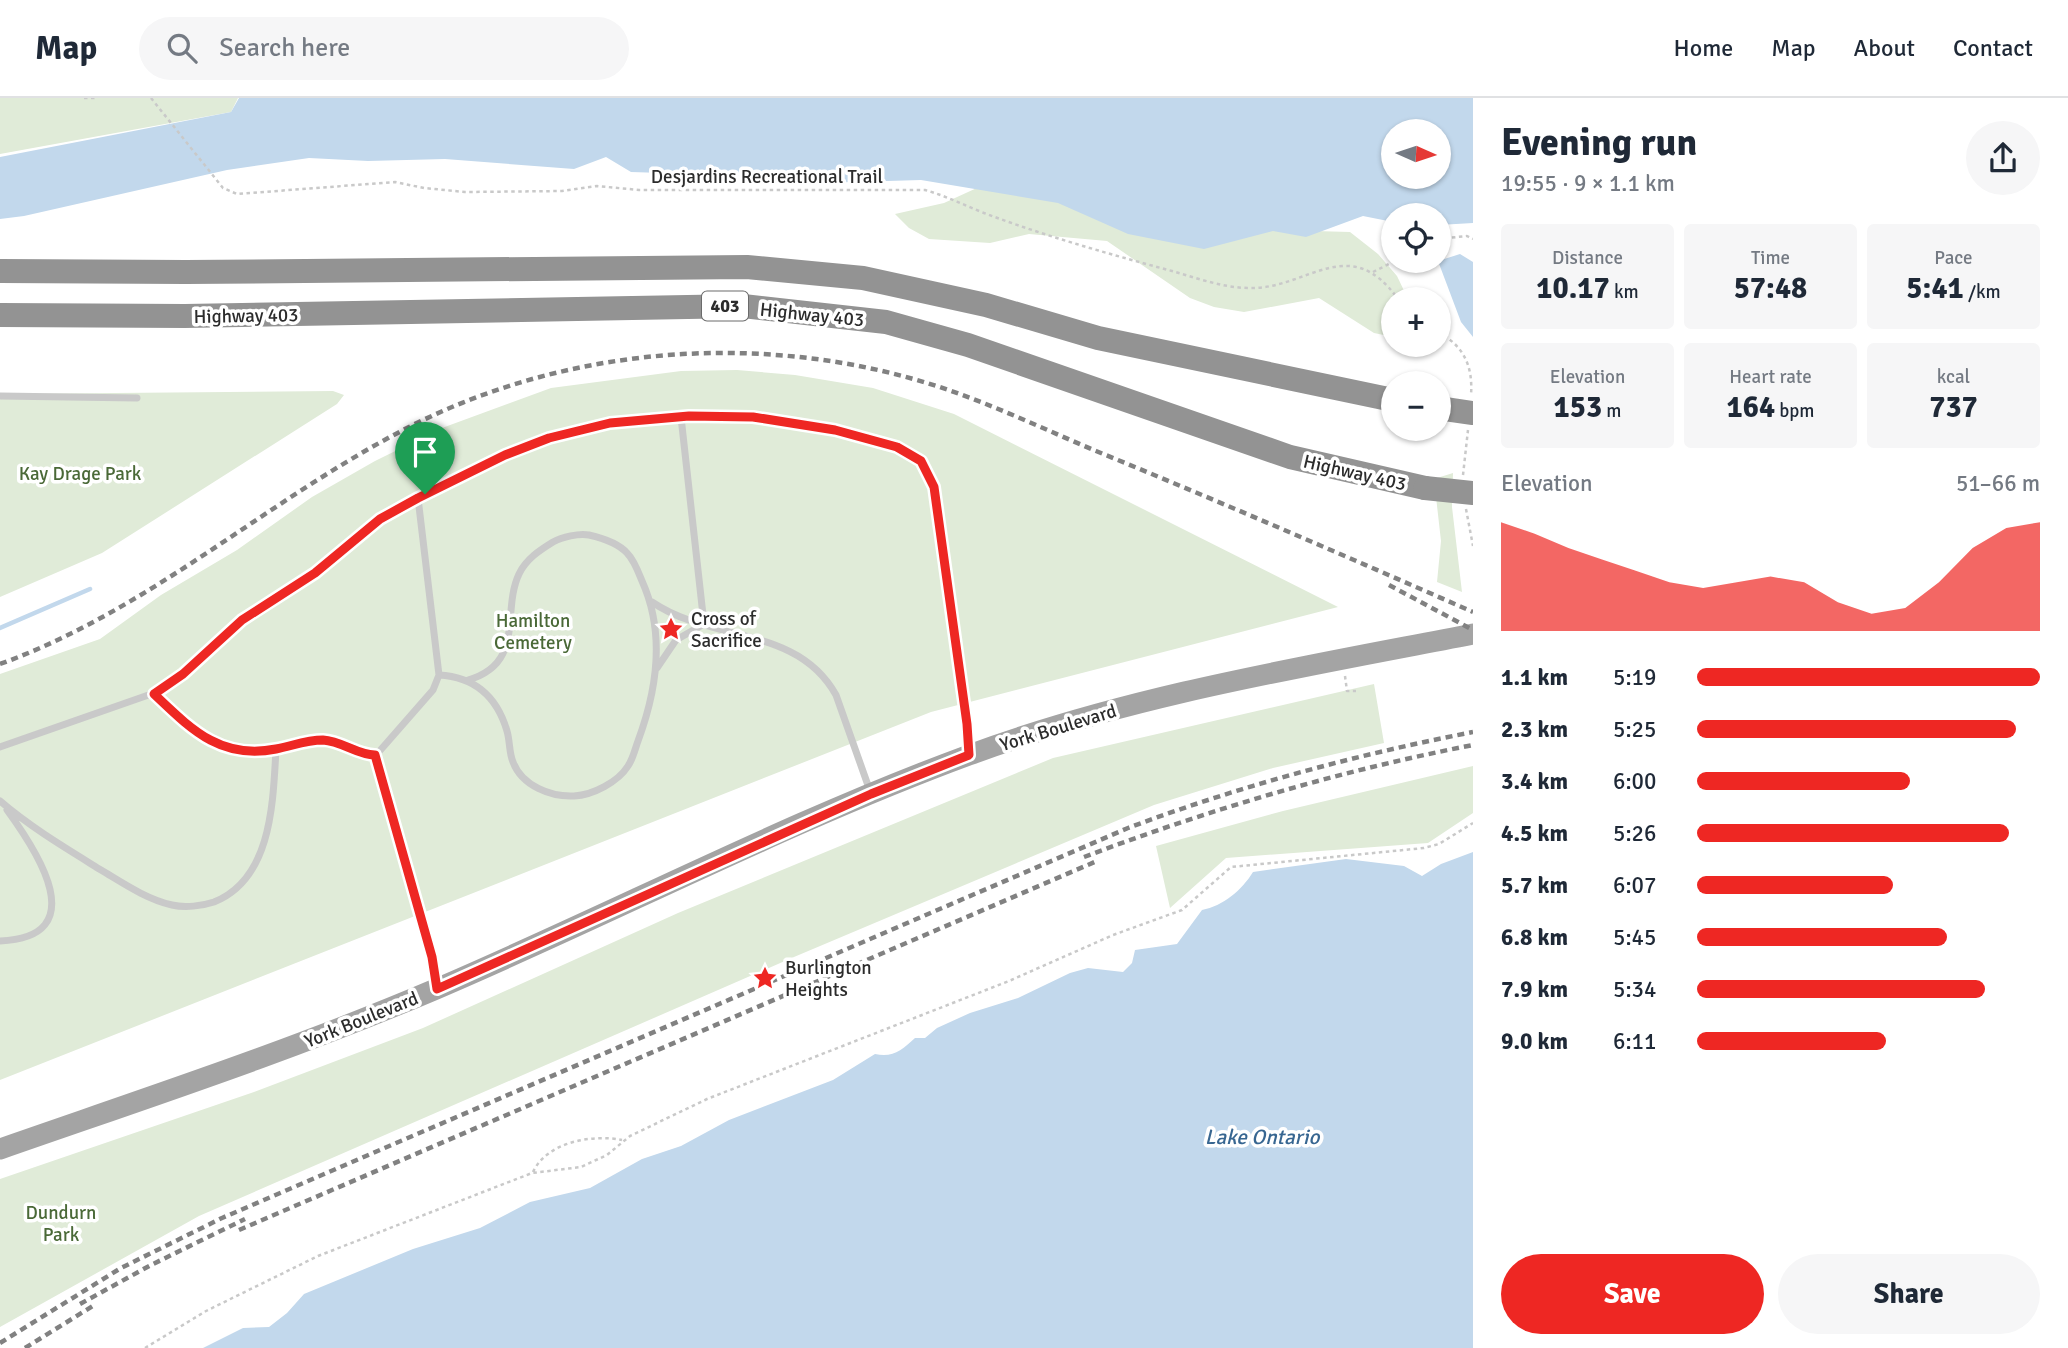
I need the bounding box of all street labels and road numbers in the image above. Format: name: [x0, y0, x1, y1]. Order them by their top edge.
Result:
street label: Desjardins Recreational Trail: [651, 165, 883, 189]
road number: 403: [702, 292, 748, 321]
street label: Highway 403: [759, 298, 865, 332]
street label: Highway 403: [193, 303, 299, 329]
street label: Highway 403: [1301, 449, 1409, 496]
street label: York Boulevard: [997, 699, 1119, 757]
street label: York Boulevard: [301, 986, 422, 1054]

